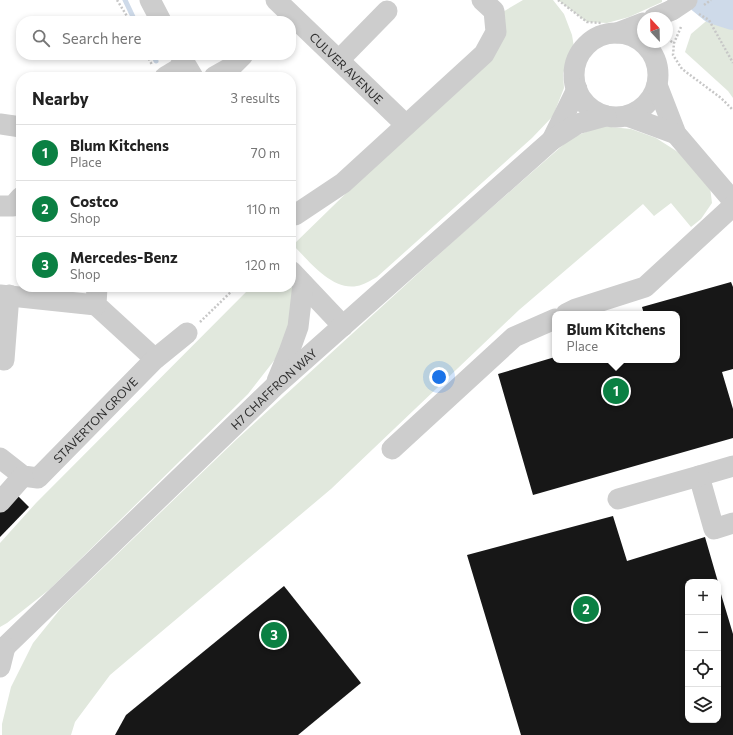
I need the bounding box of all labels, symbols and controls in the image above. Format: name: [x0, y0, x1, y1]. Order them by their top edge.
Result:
north arrow: [637, 12, 673, 48]
search box: [16, 16, 296, 60]
icon: search: [30, 27, 52, 49]
text: Search here: [62, 29, 141, 47]
street label: CULVER AVENUE: [307, 29, 386, 106]
text: Nearby: [32, 88, 89, 109]
text: 3 results: [231, 90, 280, 106]
text: Blum Kitchens: [70, 136, 169, 154]
text: 1: [42, 145, 48, 161]
text: 70 m: [251, 145, 280, 161]
text: Place: [70, 154, 102, 170]
text: Costco: [70, 192, 118, 210]
text: 2: [41, 201, 49, 217]
text: 110 m: [247, 201, 280, 217]
text: Shop: [70, 210, 101, 226]
text: Mercedes-Benz: [70, 248, 178, 266]
text: 3: [41, 257, 49, 273]
text: 120 m: [245, 257, 280, 273]
text: Shop: [70, 266, 101, 282]
popup: [552, 311, 680, 363]
text: Blum Kitchens: [567, 320, 665, 338]
text: Place: [567, 338, 598, 354]
street label: H7 CHAFFRON WAY: [228, 345, 320, 432]
your location: [429, 367, 449, 387]
street label: STAVERTON GROVE: [50, 374, 140, 465]
pin: 1: [603, 376, 629, 406]
map controls: [685, 579, 721, 723]
button: +: [685, 579, 721, 615]
pin: 2: [573, 594, 599, 624]
button: −: [685, 615, 721, 651]
pin: 3: [261, 620, 287, 650]
button: locate: [685, 651, 721, 687]
button: layers: [685, 687, 721, 723]

